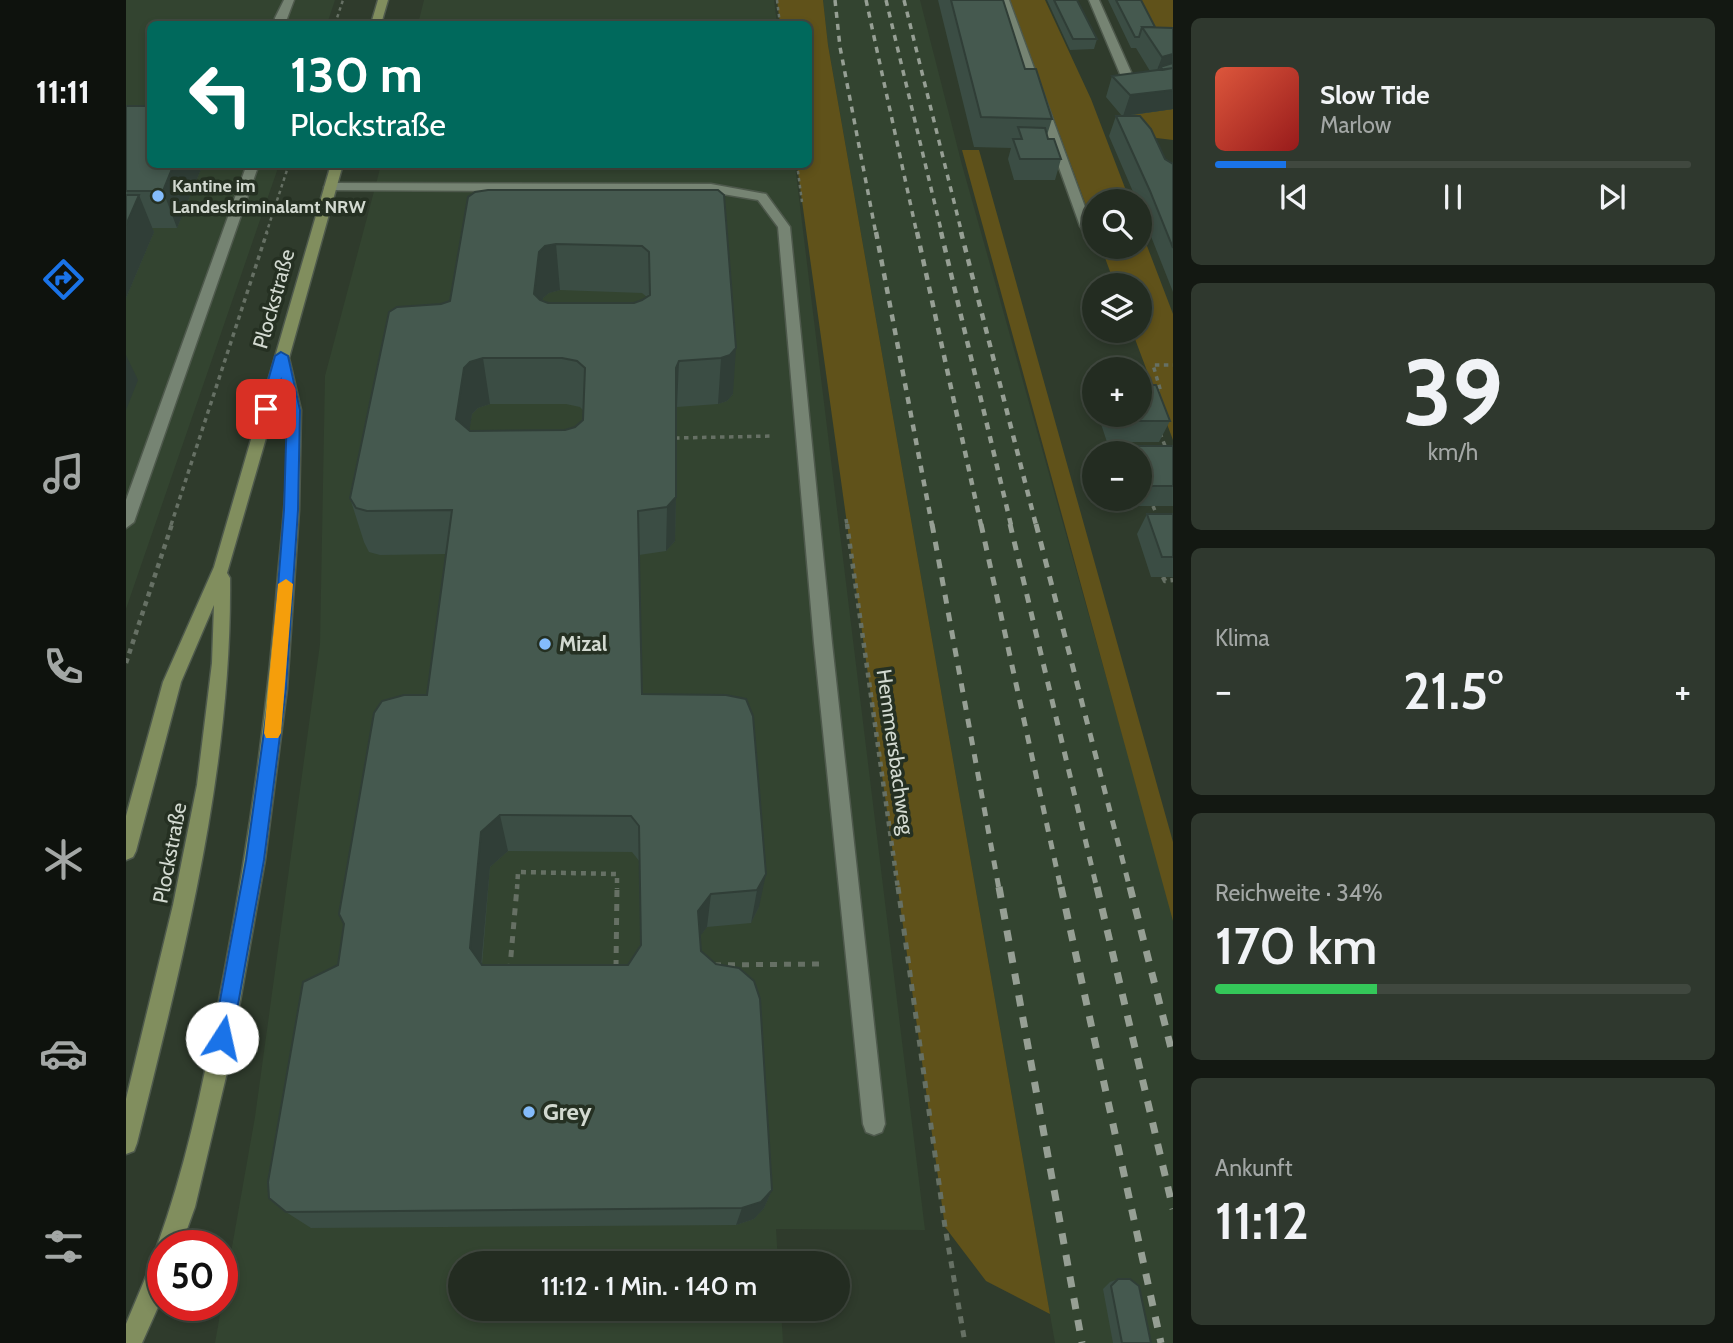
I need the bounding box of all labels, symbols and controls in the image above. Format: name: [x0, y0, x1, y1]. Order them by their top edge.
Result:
text: 130 m: [290, 45, 423, 104]
icon: left: [175, 49, 266, 140]
text: 11:11: [36, 72, 90, 111]
text: Slow Tide: [1320, 79, 1430, 111]
text: Plockstraße: [290, 105, 446, 144]
text: Marlow: [1320, 111, 1391, 139]
place label: Kantine im Landeskriminalamt NRW: [172, 175, 366, 218]
icon: previous: [1275, 178, 1313, 216]
icon: pause: [1434, 178, 1472, 216]
icon: next: [1593, 178, 1631, 216]
marker: Kantine im Landeskriminalamt NRW: [150, 188, 166, 204]
map controls: [1082, 189, 1152, 511]
button: search: [1082, 189, 1152, 259]
street label: Plockstraße: [247, 246, 300, 352]
icon: directions: [39, 255, 88, 304]
button: layers: [1082, 273, 1152, 343]
text: 39: [1403, 337, 1503, 448]
button: +: [1082, 357, 1152, 427]
pin: [236, 379, 296, 439]
icon: arrive: [247, 390, 285, 428]
text: km/h: [1428, 438, 1478, 466]
button: −: [1082, 441, 1152, 511]
icon: music: [39, 449, 88, 498]
text: Klima: [1215, 624, 1270, 652]
place label: Mizal: [559, 631, 608, 656]
marker: Mizal: [537, 636, 553, 652]
icon: phone: [39, 642, 88, 691]
text: 21.5°: [1403, 659, 1503, 722]
street label: Hemmersbachweg: [871, 667, 920, 837]
text: −: [1215, 667, 1232, 714]
text: +: [1674, 667, 1691, 714]
street label: Plockstraße: [147, 800, 192, 906]
icon: climate: [39, 835, 88, 884]
text: Reichweite · 34%: [1215, 879, 1383, 907]
text: 170 km: [1215, 914, 1377, 977]
position arrow: [185, 1001, 259, 1075]
icon: car: [39, 1029, 88, 1078]
place label: Grey: [543, 1097, 592, 1126]
marker: Grey: [521, 1104, 537, 1120]
text: Ankunft: [1215, 1154, 1293, 1182]
text: 11:12: [1215, 1189, 1309, 1252]
icon: filters: [39, 1222, 88, 1271]
speed limit sign: 50: [147, 1230, 238, 1321]
text: 11:12 · 1 Min. · 140 m: [541, 1270, 757, 1302]

